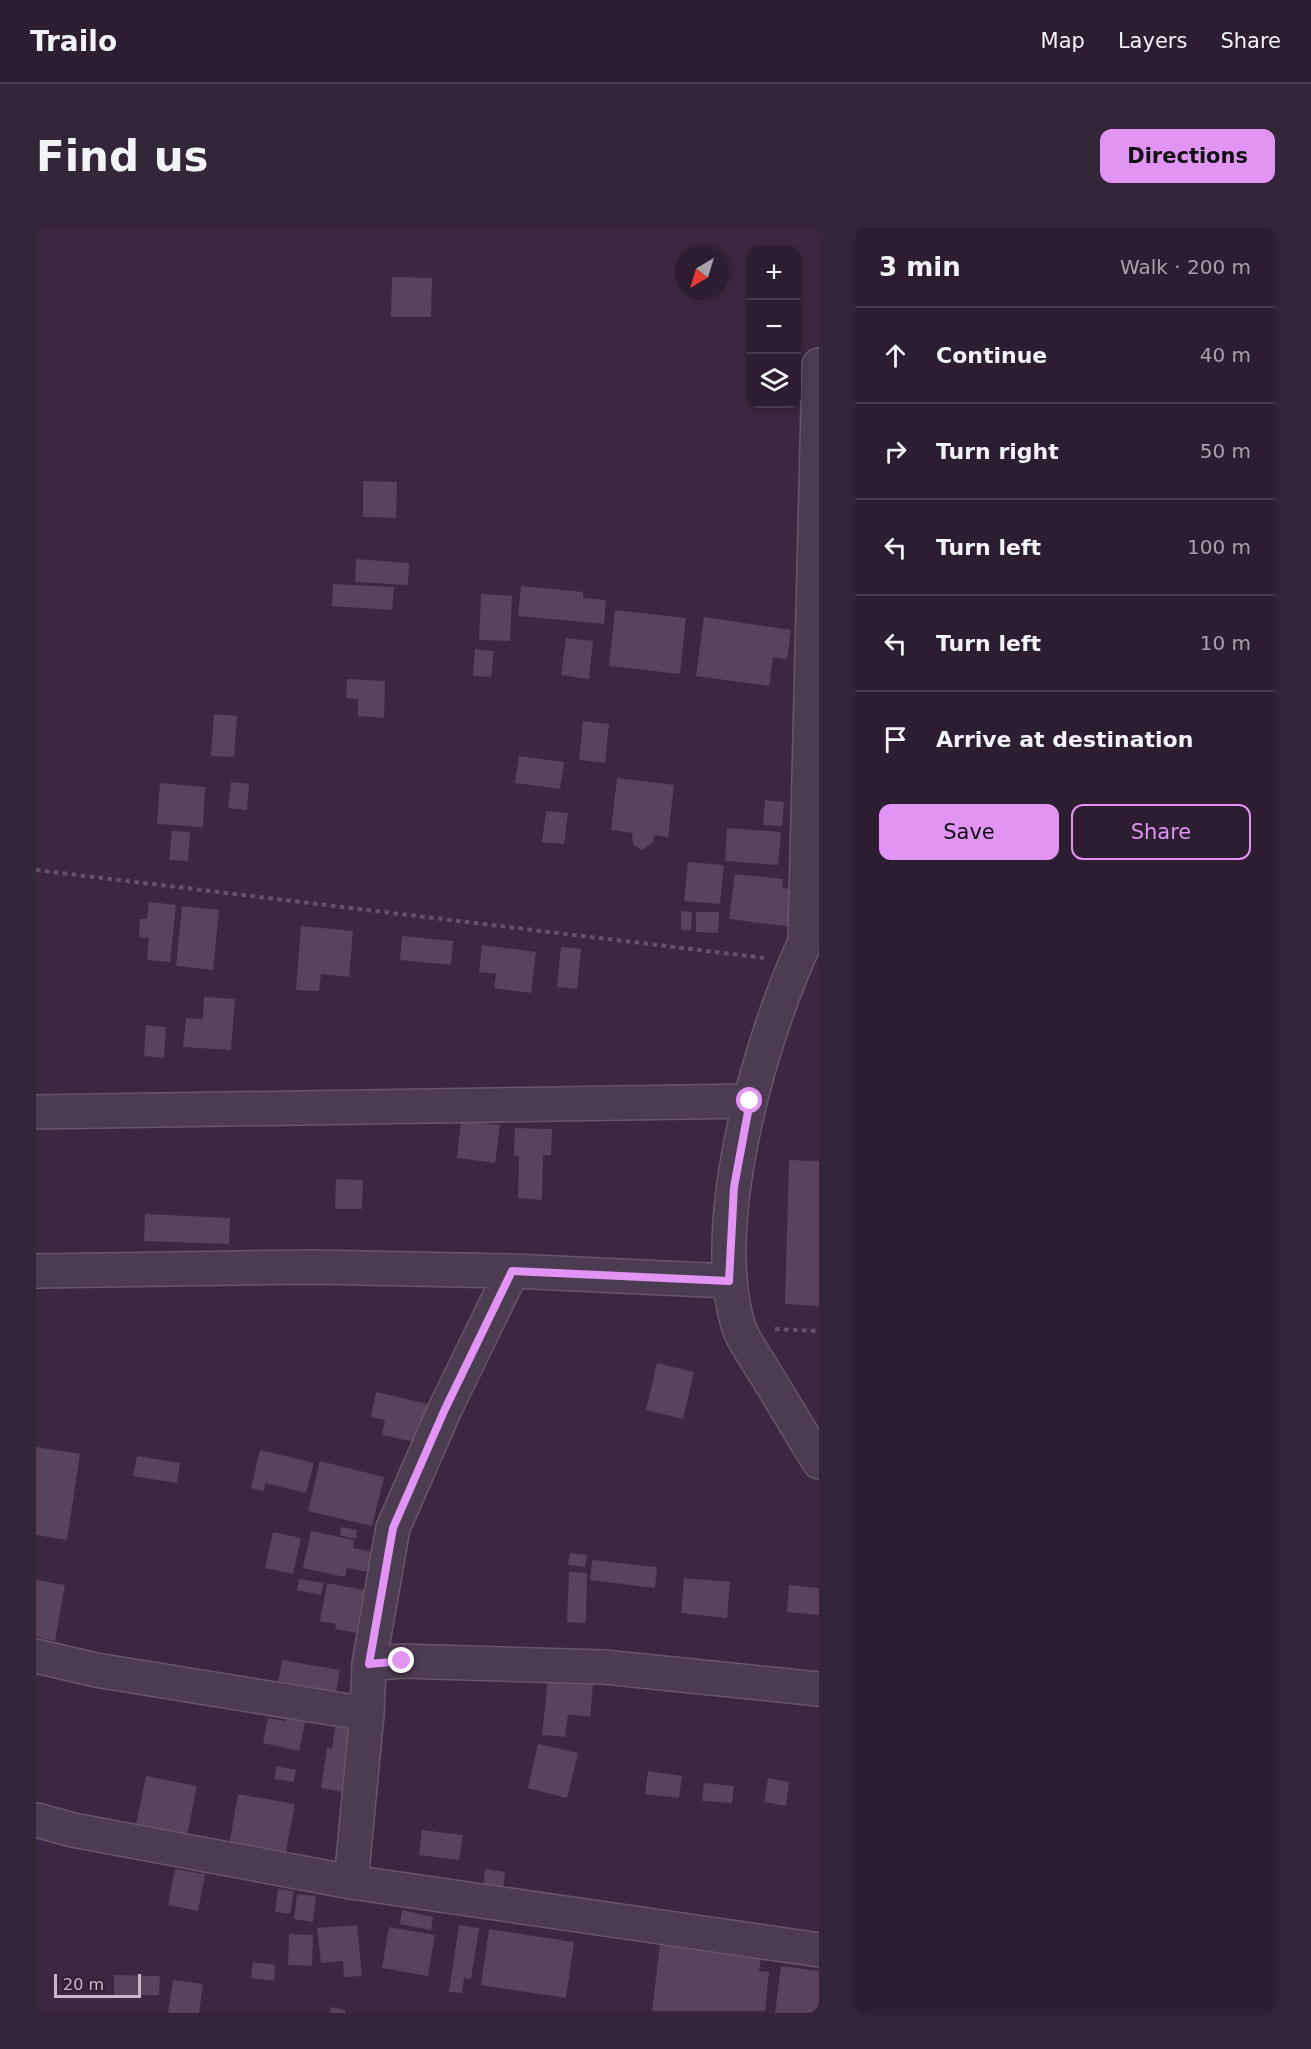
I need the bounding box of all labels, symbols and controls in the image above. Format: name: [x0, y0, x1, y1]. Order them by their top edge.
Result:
text: Trailo: [30, 25, 117, 58]
text: Map: [1041, 29, 1085, 53]
text: Layers: [1118, 29, 1187, 53]
text: Share: [1220, 29, 1281, 53]
button: Directions: [1100, 129, 1275, 183]
text: Find us: [36, 132, 209, 181]
north arrow: [675, 246, 729, 300]
map controls: [747, 246, 801, 408]
button: +: [747, 246, 801, 300]
text: 3 min: [879, 252, 961, 282]
text: Walk · 200 m: [1120, 255, 1251, 279]
button: −: [747, 300, 801, 354]
icon: ahead: [879, 339, 912, 372]
text: Continue: [936, 343, 1047, 368]
text: 40 m: [1200, 343, 1251, 367]
button: layers: [747, 354, 801, 408]
icon: right: [879, 435, 912, 468]
text: Turn right: [936, 439, 1059, 464]
text: 50 m: [1200, 439, 1251, 463]
icon: left: [879, 531, 912, 564]
text: Turn left: [936, 535, 1041, 560]
text: 100 m: [1187, 535, 1251, 559]
icon: left: [879, 627, 912, 660]
text: Turn left: [936, 631, 1041, 656]
text: 10 m: [1200, 631, 1251, 655]
icon: arrive: [879, 723, 912, 756]
text: Arrive at destination: [936, 727, 1193, 752]
button: Save: [879, 804, 1059, 860]
button: Share: [1071, 804, 1251, 860]
route start: [736, 1087, 762, 1113]
route end: [388, 1647, 414, 1673]
scale bar: [54, 1971, 141, 1998]
text: 20 m: [63, 1975, 104, 1994]

